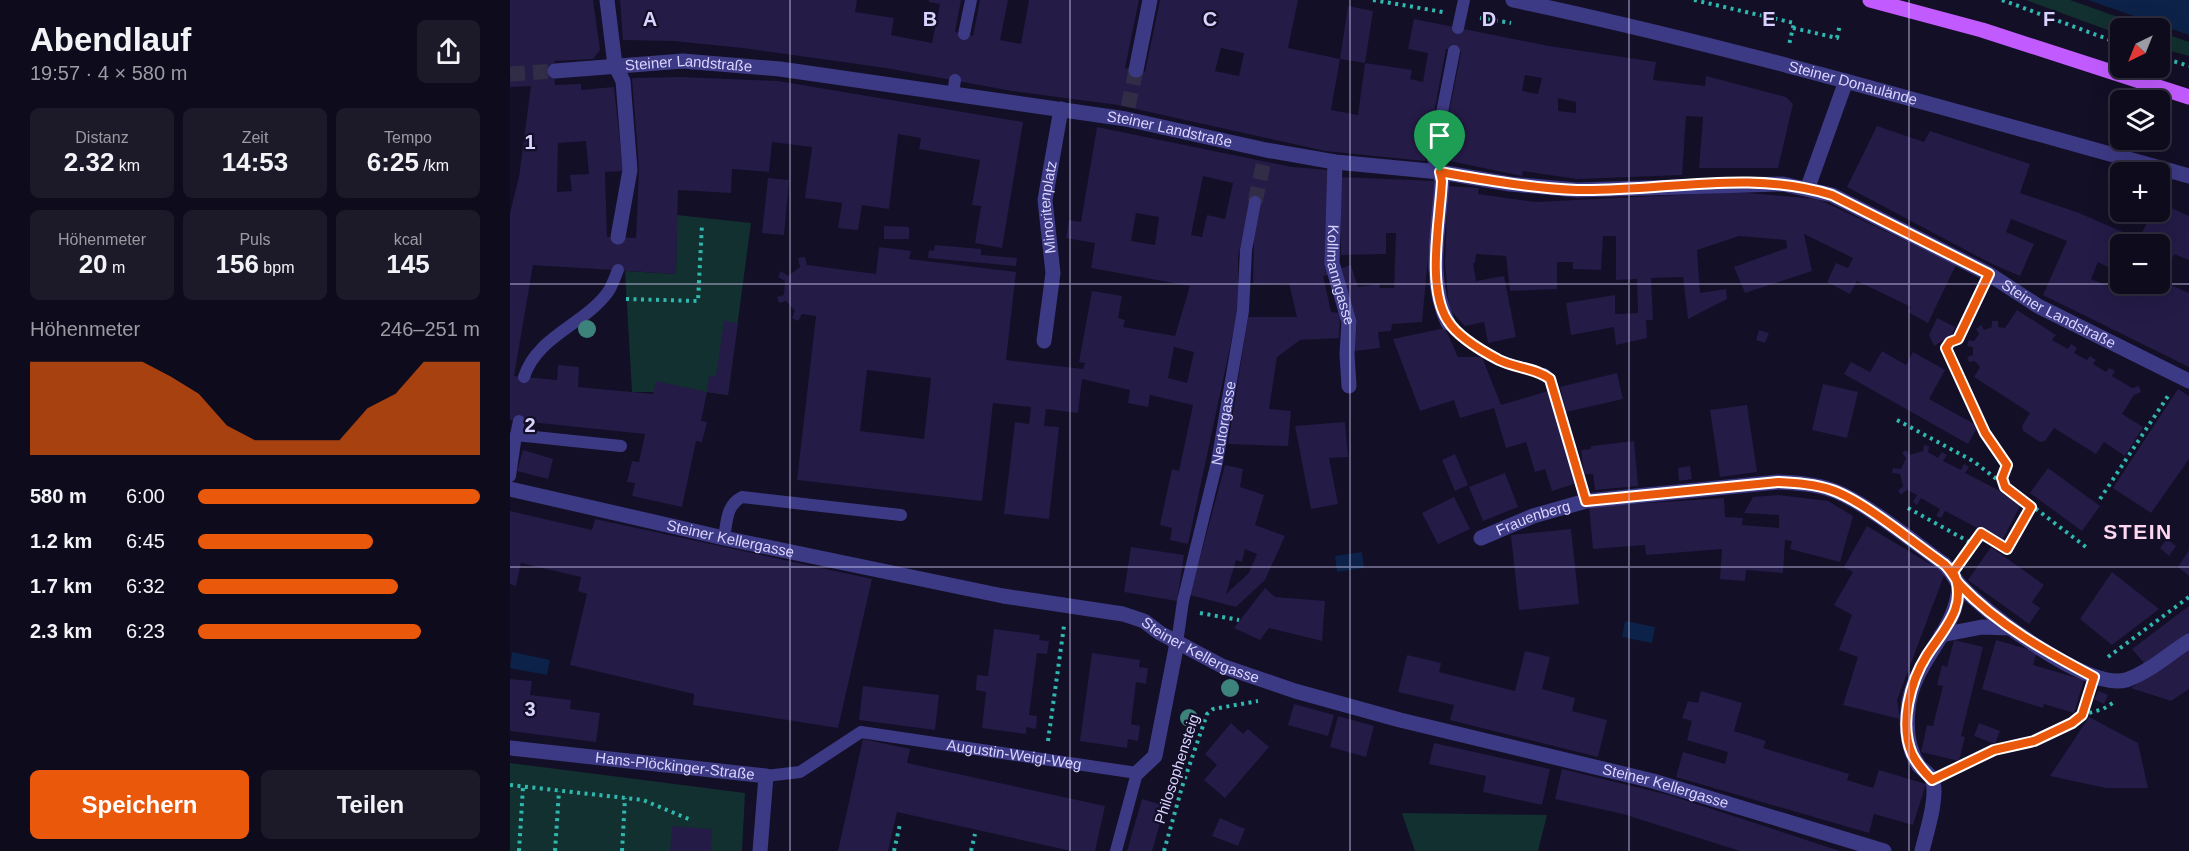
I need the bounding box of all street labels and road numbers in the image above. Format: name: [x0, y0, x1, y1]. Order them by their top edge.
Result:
street label: Steiner Landstraße: [624, 52, 753, 75]
street label: Steiner Donaulände: [1787, 57, 1919, 108]
street label: Steiner Landstraße: [1106, 107, 1234, 150]
street label: Minoritenplatz: [1036, 159, 1060, 254]
street label: Kollmanngasse: [1324, 224, 1358, 327]
street label: Steiner Landstraße: [1999, 276, 2119, 351]
street label: Neutorgasse: [1208, 380, 1239, 466]
street label: Frauenberg: [1493, 497, 1572, 539]
street label: Steiner Kellergasse: [665, 516, 796, 560]
street label: Steiner Kellergasse: [1138, 613, 1262, 686]
street label: Philosophensteig: [1151, 712, 1202, 826]
street label: Augustin-Weigl-Weg: [946, 736, 1083, 773]
street label: Hans-Plöckinger-Straße: [595, 748, 756, 783]
street label: Steiner Kellergasse: [1601, 760, 1731, 811]

